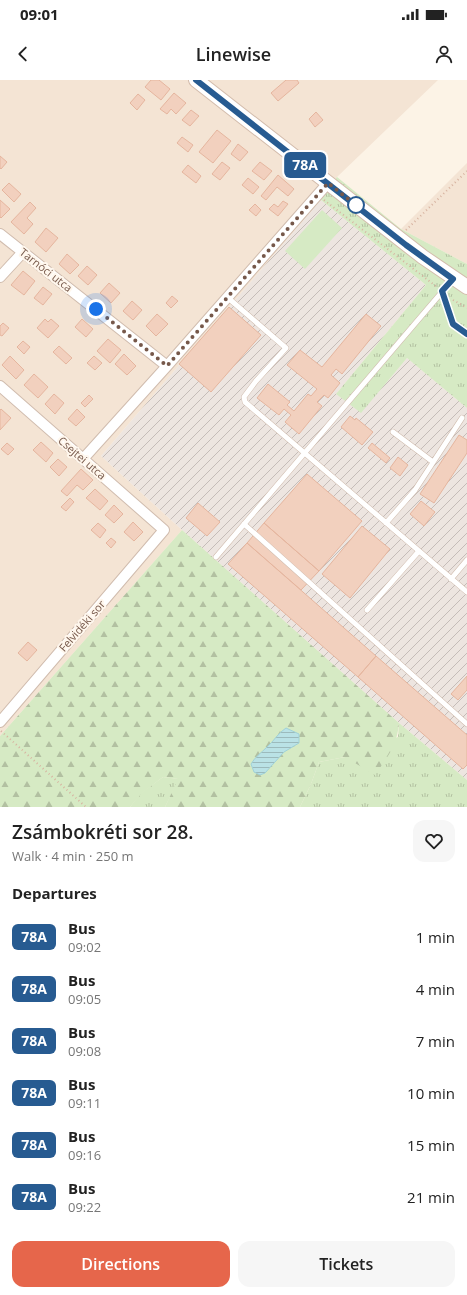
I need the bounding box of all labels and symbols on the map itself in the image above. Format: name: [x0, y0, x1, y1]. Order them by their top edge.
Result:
line badge: 78A: [282, 152, 328, 178]
unlabelled marker: [347, 196, 365, 214]
street label: Tarnóci utca: [17, 244, 76, 295]
your location: [86, 299, 106, 319]
street label: Csejtei utca: [55, 433, 109, 483]
street label: Felvidéki sor: [55, 596, 108, 655]

